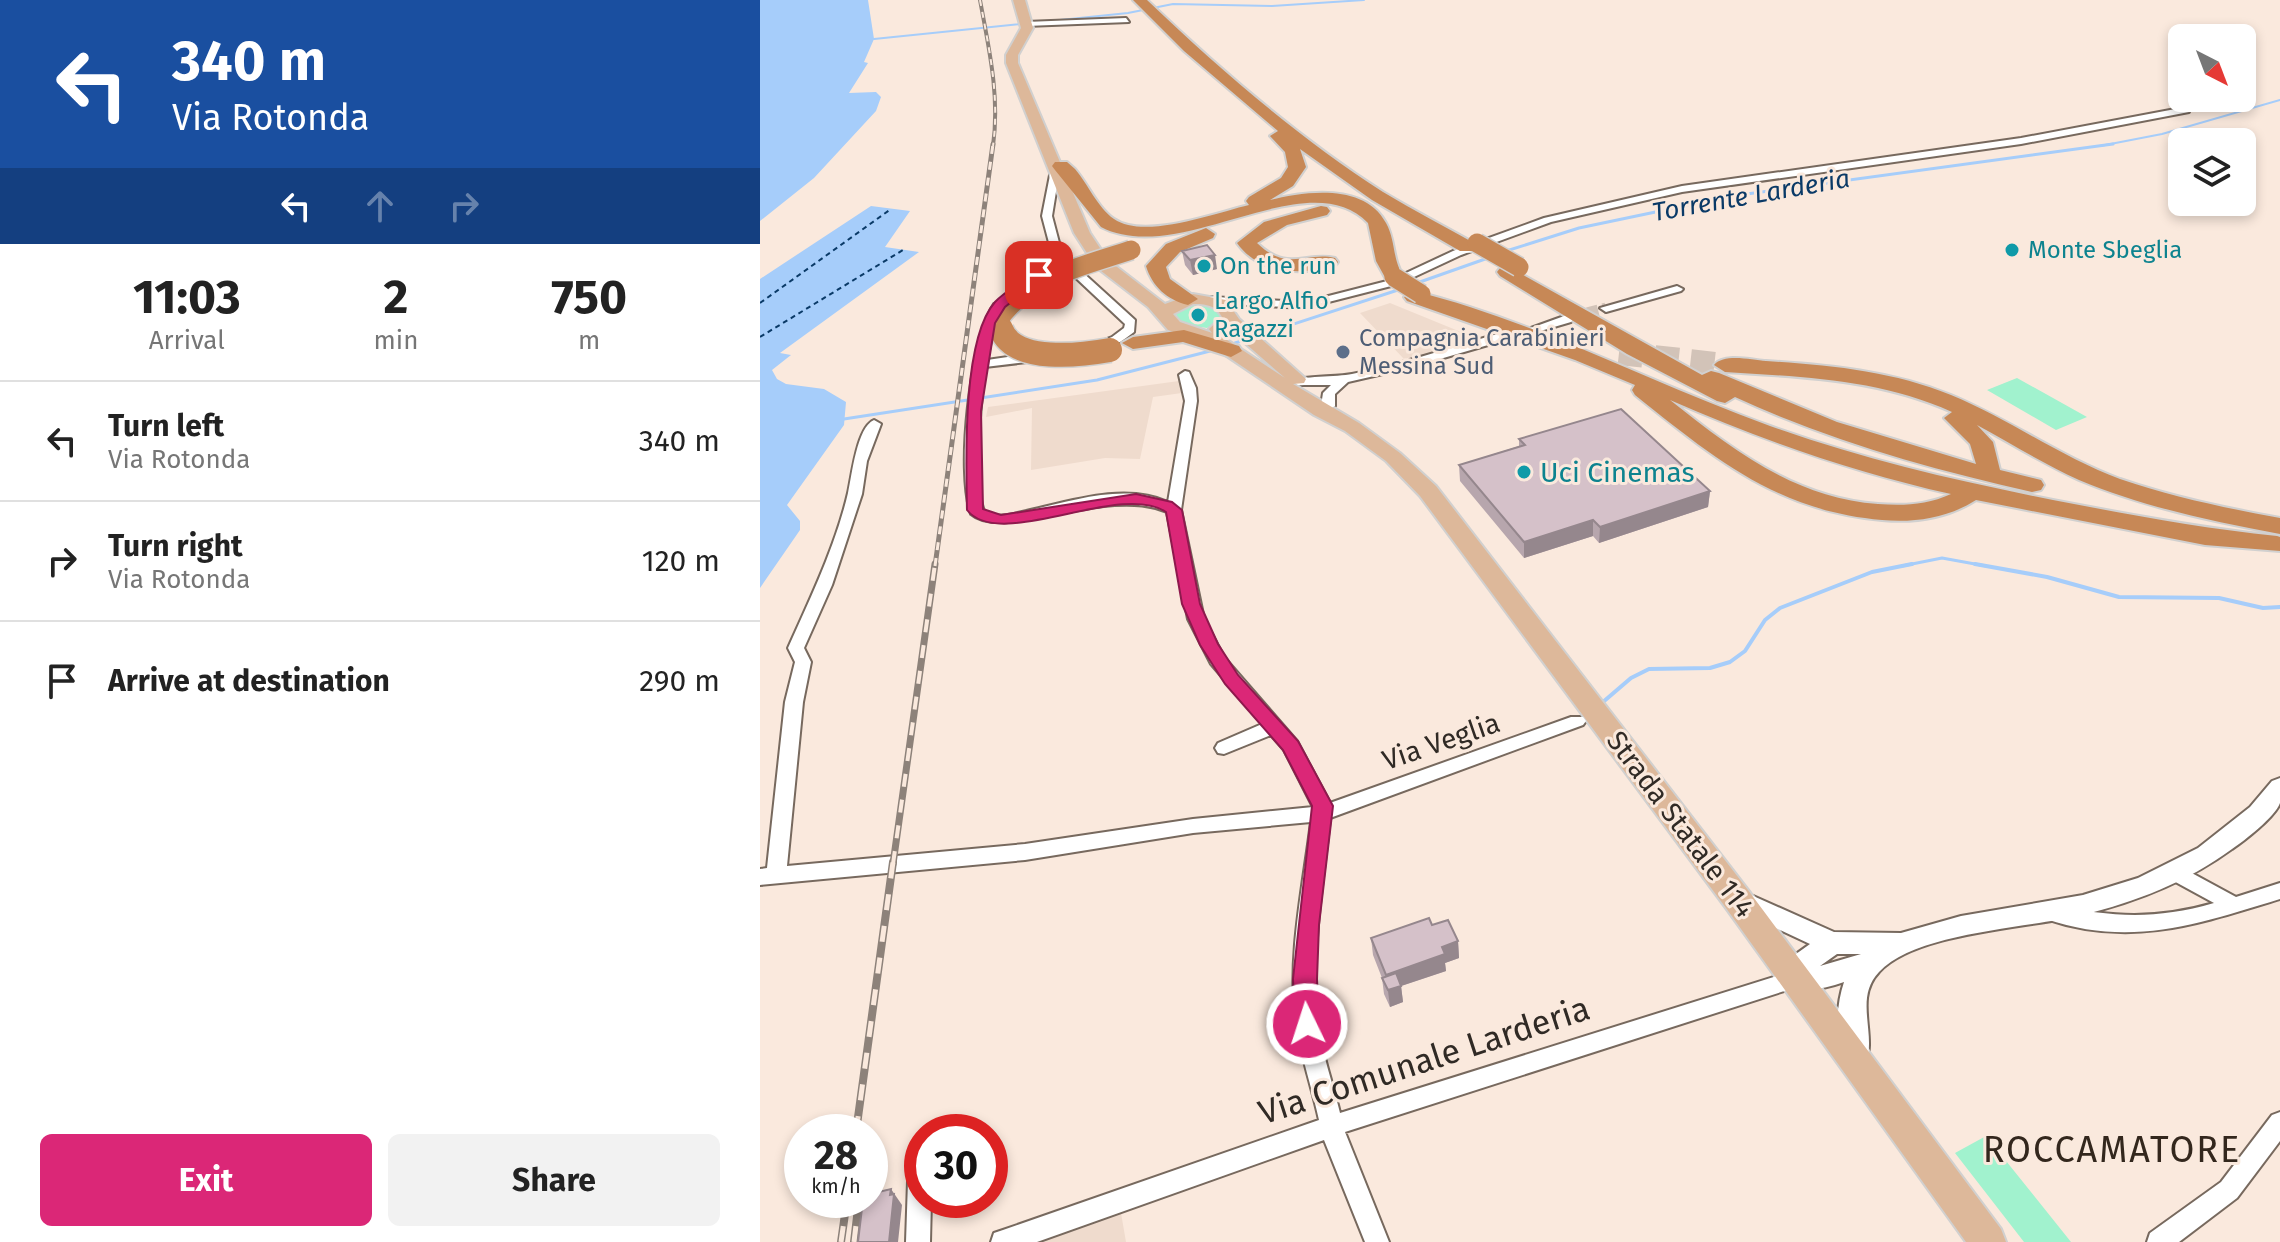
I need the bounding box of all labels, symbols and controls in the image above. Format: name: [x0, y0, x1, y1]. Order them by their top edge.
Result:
north arrow: [2168, 24, 2256, 112]
map controls: [2168, 24, 2256, 216]
text: 340 m: [172, 28, 326, 95]
icon: left: [40, 32, 144, 136]
text: Via Rotonda: [172, 96, 369, 140]
button: layers: [2168, 128, 2256, 216]
water label: Torrente Larderia: [1650, 163, 1852, 228]
icon: left: [274, 184, 318, 228]
icon: ahead: [358, 184, 402, 228]
icon: right: [442, 184, 486, 228]
place label: Monte Sbeglia: [2028, 236, 2182, 264]
pin: [1005, 241, 1073, 309]
marker: Monte Sbeglia: [2003, 241, 2021, 259]
place label: On the run: [1220, 252, 1337, 280]
icon: arrive: [1017, 253, 1061, 297]
marker: On the run: [1195, 257, 1213, 275]
text: 11:03: [133, 268, 241, 326]
text: 2: [384, 268, 408, 326]
text: 750: [551, 268, 627, 326]
place label: Largo Alfio Ragazzi: [1214, 287, 1329, 343]
marker: Largo Alfio Ragazzi: [1189, 306, 1207, 324]
place label: Compagnia Carabinieri Messina Sud: [1359, 324, 1605, 380]
text: Arrival: [149, 325, 225, 356]
text: min: [374, 325, 418, 356]
text: m: [578, 325, 600, 356]
marker: Compagnia Carabinieri Messina Sud: [1334, 343, 1352, 361]
text: Turn left: [108, 408, 224, 444]
icon: left: [40, 419, 84, 463]
text: 340 m: [639, 423, 720, 459]
text: Via Rotonda: [108, 444, 250, 475]
place label: Uci Cinemas: [1540, 456, 1695, 489]
marker: Uci Cinemas: [1515, 463, 1533, 481]
text: Turn right: [108, 528, 243, 564]
icon: right: [40, 539, 84, 583]
text: 120 m: [642, 543, 720, 579]
text: Via Rotonda: [108, 564, 250, 595]
icon: arrive: [40, 659, 84, 703]
text: Arrive at destination: [108, 663, 390, 699]
text: 290 m: [639, 663, 720, 699]
street label: Via Veglia: [1378, 706, 1504, 777]
street label: Strada Statale 114: [1600, 725, 1761, 924]
position arrow: [1265, 982, 1349, 1066]
street label: Via Comunale Larderia: [1253, 988, 1595, 1133]
speed limit sign: 30: [904, 1114, 1008, 1218]
district label: ROCCAMATORE: [1983, 1128, 2241, 1172]
text: 28: [814, 1132, 858, 1180]
button: Exit: [40, 1134, 372, 1226]
button: Share: [388, 1134, 720, 1226]
text: km/h: [811, 1174, 861, 1198]

